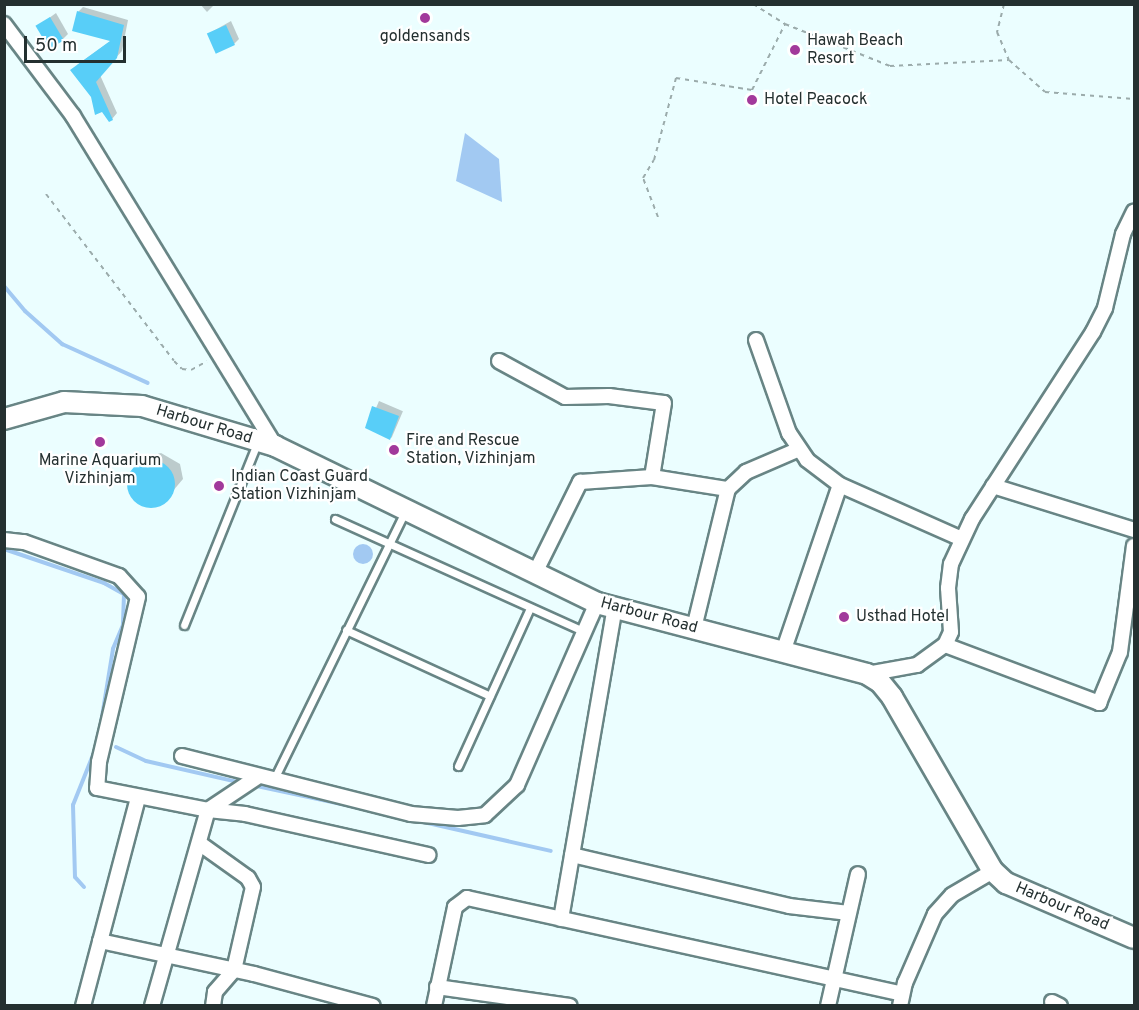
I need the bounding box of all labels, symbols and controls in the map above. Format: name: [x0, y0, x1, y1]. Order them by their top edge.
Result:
marker: goldensands: [418, 11, 432, 25]
scale bar: [27, 24, 129, 62]
place label: goldensands: [380, 27, 470, 47]
place label: Hawah Beach Resort: [807, 31, 903, 69]
text: 50 m: [35, 35, 77, 58]
marker: Hawah Beach Resort: [788, 43, 802, 57]
place label: Hotel Peacock: [764, 90, 868, 110]
marker: Hotel Peacock: [745, 93, 759, 107]
street label: Harbour Road: [153, 401, 255, 449]
place label: Fire and Rescue Station, Vizhinjam: [406, 431, 536, 469]
marker: Marine Aquarium Vizhinjam: [93, 435, 107, 449]
marker: Fire and Rescue Station, Vizhinjam: [387, 443, 401, 457]
place label: Marine Aquarium Vizhinjam: [38, 451, 162, 489]
place label: Indian Coast Guard Station Vizhinjam: [231, 467, 368, 505]
marker: Indian Coast Guard Station Vizhinjam: [212, 479, 226, 493]
street label: Harbour Road: [598, 594, 700, 638]
place label: Usthad Hotel: [856, 607, 949, 627]
marker: Usthad Hotel: [837, 610, 851, 624]
street label: Harbour Road: [1012, 879, 1112, 935]

